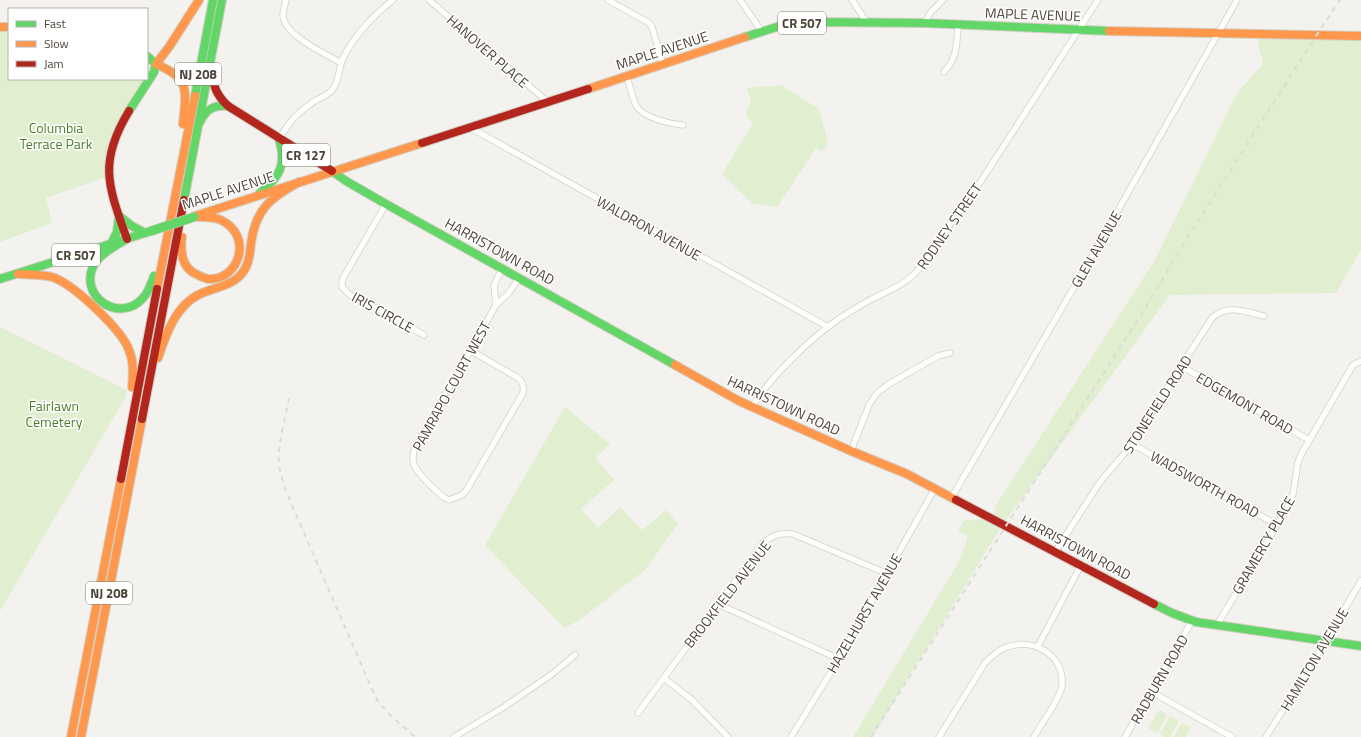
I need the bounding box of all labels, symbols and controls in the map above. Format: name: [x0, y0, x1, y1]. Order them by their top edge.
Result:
street label: MAPLE AVENUE: [985, 2, 1082, 26]
legend: [8, 8, 148, 80]
street label: HANOVER PLACE: [442, 9, 534, 93]
road number: CR 507: [778, 12, 826, 34]
text: Fast: [44, 14, 67, 33]
street label: MAPLE AVENUE: [613, 25, 711, 75]
text: Slow: [44, 34, 69, 53]
text: Jam: [44, 54, 64, 73]
road number: NJ 208: [175, 63, 221, 85]
park label: Columbia Terrace Park: [20, 117, 93, 154]
road number: CR 127: [282, 144, 330, 166]
street label: MAPLE AVENUE: [179, 165, 277, 215]
street label: RODNEY STREET: [911, 178, 987, 273]
street label: WALDRON AVENUE: [593, 191, 705, 266]
street label: GLEN AVENUE: [1065, 206, 1127, 291]
street label: HARRISTOWN ROAD: [441, 212, 559, 290]
road number: CR 507: [52, 244, 100, 266]
street label: IRIS CIRCLE: [348, 286, 418, 338]
street label: PAMRAPO COURT WEST: [407, 317, 496, 455]
street label: STONEFIELD ROAD: [1117, 351, 1197, 457]
street label: EDGEMONT ROAD: [1192, 367, 1298, 439]
street label: HARRISTOWN ROAD: [724, 370, 844, 440]
park label: Fairlawn Cemetery: [26, 395, 83, 432]
street label: WADSWORTH ROAD: [1146, 445, 1264, 523]
street label: GRAMERCY PLACE: [1226, 492, 1300, 598]
street label: HARRISTOWN ROAD: [1017, 509, 1135, 585]
street label: BROOKFIELD AVENUE: [678, 536, 776, 652]
street label: HAZELHURST AVENUE: [821, 549, 907, 677]
road number: NJ 208: [86, 582, 132, 604]
street label: HAMILTON AVENUE: [1275, 603, 1353, 715]
street label: RADBURN ROAD: [1125, 631, 1193, 727]

